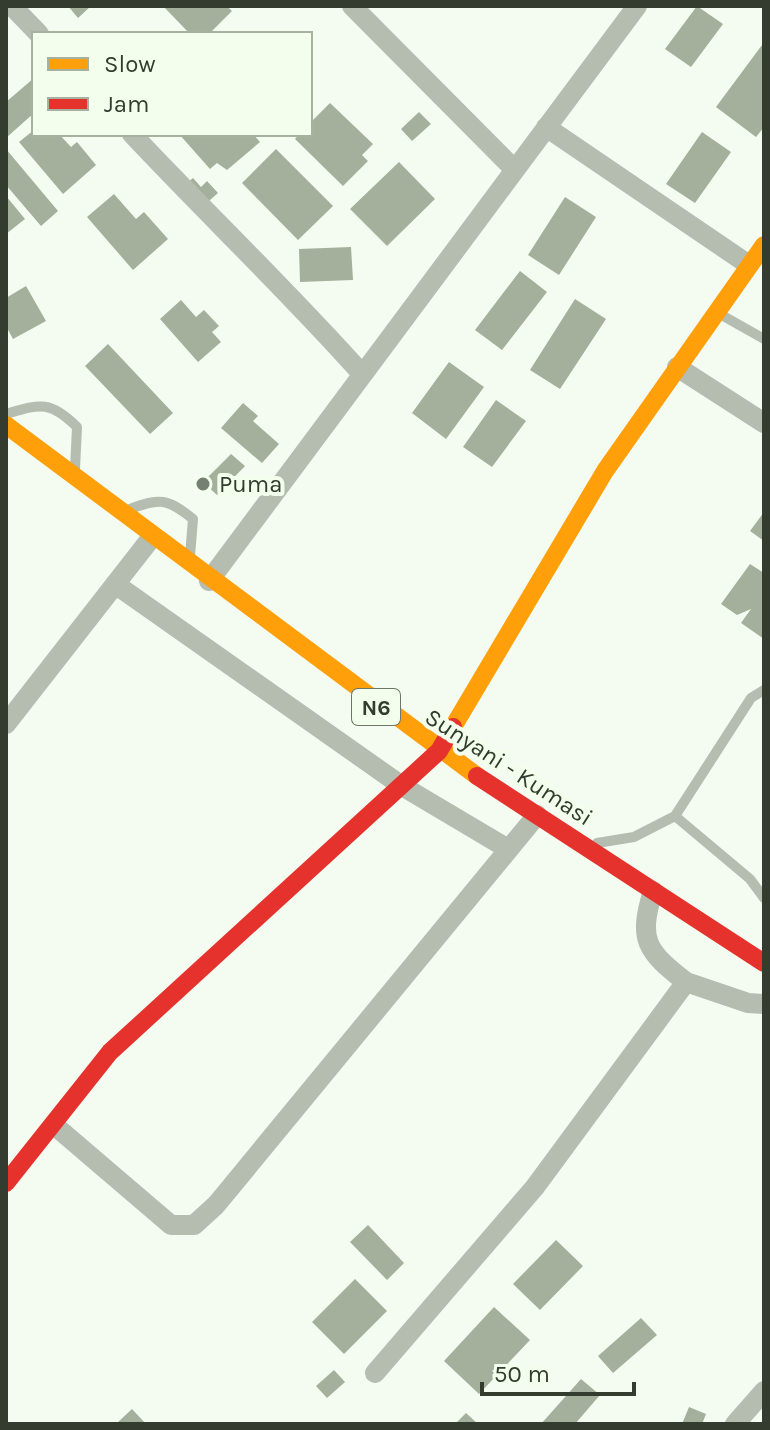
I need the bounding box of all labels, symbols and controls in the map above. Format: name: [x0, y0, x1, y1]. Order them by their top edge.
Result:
legend: [32, 32, 312, 136]
text: Slow: [104, 50, 156, 78]
text: Jam: [104, 90, 149, 118]
place label: Puma: [219, 470, 282, 498]
marker: Puma: [194, 475, 212, 493]
road number: N6: [352, 689, 400, 725]
street label: Sunyani - Kumasi: [420, 702, 598, 832]
scale bar: [482, 1346, 634, 1396]
text: 50 m: [494, 1360, 550, 1388]

